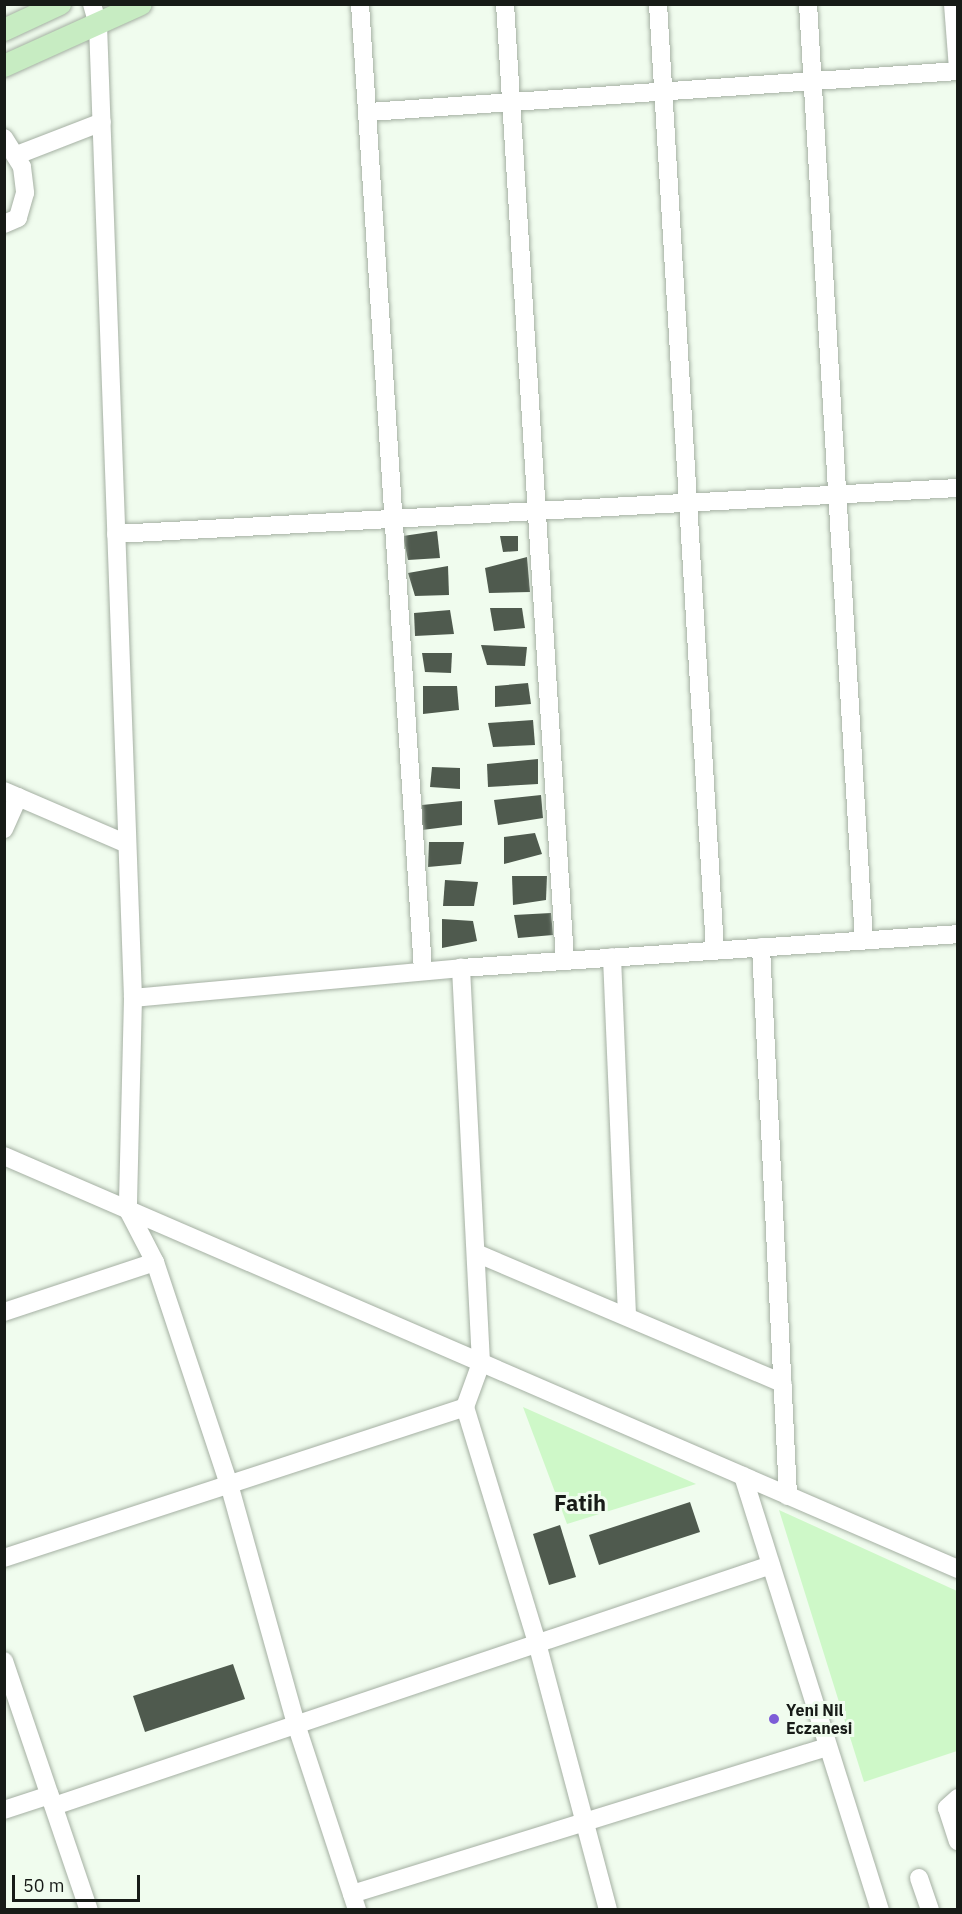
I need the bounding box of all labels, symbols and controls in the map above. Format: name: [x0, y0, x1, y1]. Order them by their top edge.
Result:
district label: Fatih: [554, 1490, 606, 1516]
place label: Yeni Nil Eczanesi: [786, 1700, 852, 1738]
marker: Yeni Nil Eczanesi: [767, 1712, 781, 1726]
scale bar: [15, 1863, 142, 1901]
text: 50 m: [23, 1874, 65, 1897]

